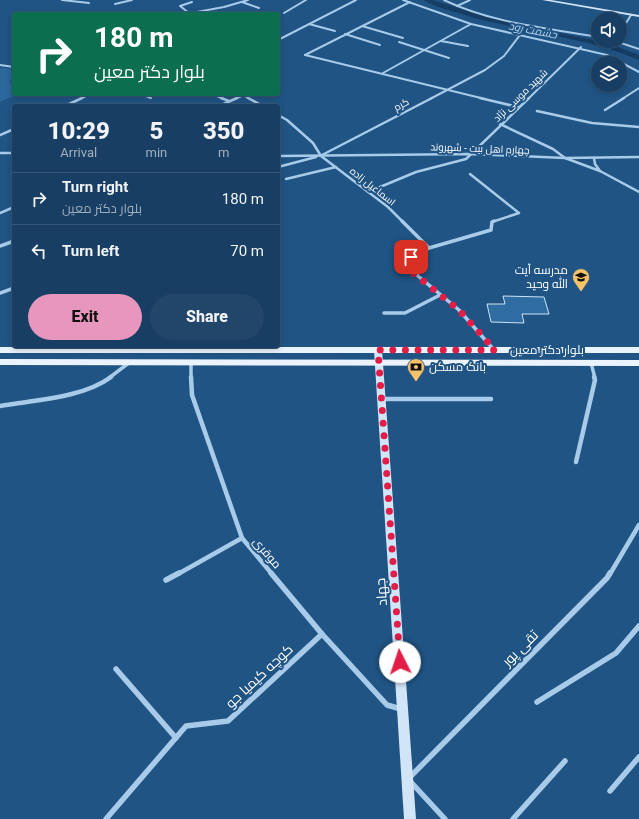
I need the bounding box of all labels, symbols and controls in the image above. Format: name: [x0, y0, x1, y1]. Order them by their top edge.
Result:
map controls: [591, 12, 627, 92]
button: sound: [591, 12, 627, 48]
water label: حشمت رود: [508, 19, 559, 42]
text: 180 m: [94, 21, 173, 54]
icon: right: [28, 28, 80, 80]
button: layers: [591, 56, 627, 92]
text: بلوار دکتر معین: [94, 61, 205, 82]
street label: شهید موسی نژاد: [491, 67, 550, 125]
street label: کرم: [392, 96, 412, 115]
text: 10:29: [48, 117, 110, 145]
text: 5: [149, 117, 163, 145]
text: 350: [203, 117, 244, 145]
street label: چهارم اهل بیت - شهروند: [430, 141, 530, 158]
text: Arrival: [60, 145, 97, 160]
text: min: [146, 145, 167, 160]
text: m: [218, 145, 229, 160]
street label: اسماعیل زاده: [347, 165, 398, 208]
text: Turn right: [62, 178, 128, 196]
icon: right: [28, 188, 50, 210]
text: 180 m: [222, 190, 264, 208]
text: بلوار دکتر معین: [62, 201, 142, 216]
icon: left: [28, 240, 50, 262]
pin: [394, 240, 428, 274]
text: Turn left: [62, 242, 119, 260]
text: 70 m: [230, 242, 264, 260]
icon: arrive: [400, 246, 422, 268]
place label: مدرسه آیت الله وحید: [515, 263, 568, 291]
school or university icon: مدرسه آیت الله وحید: [571, 267, 591, 292]
button: Exit: [28, 294, 142, 340]
button: Share: [150, 294, 264, 340]
street label: بلوار دکتر معین: [510, 343, 584, 357]
bank icon: بانک مسکن: [406, 357, 426, 382]
place label: بانک مسکن: [429, 360, 486, 374]
street label: موقری: [250, 535, 284, 571]
street label: جهاد: [372, 578, 390, 606]
street label: تقی پور: [498, 627, 543, 671]
street label: کوچه کیمیا جو: [222, 641, 297, 713]
position arrow: [379, 641, 421, 683]

